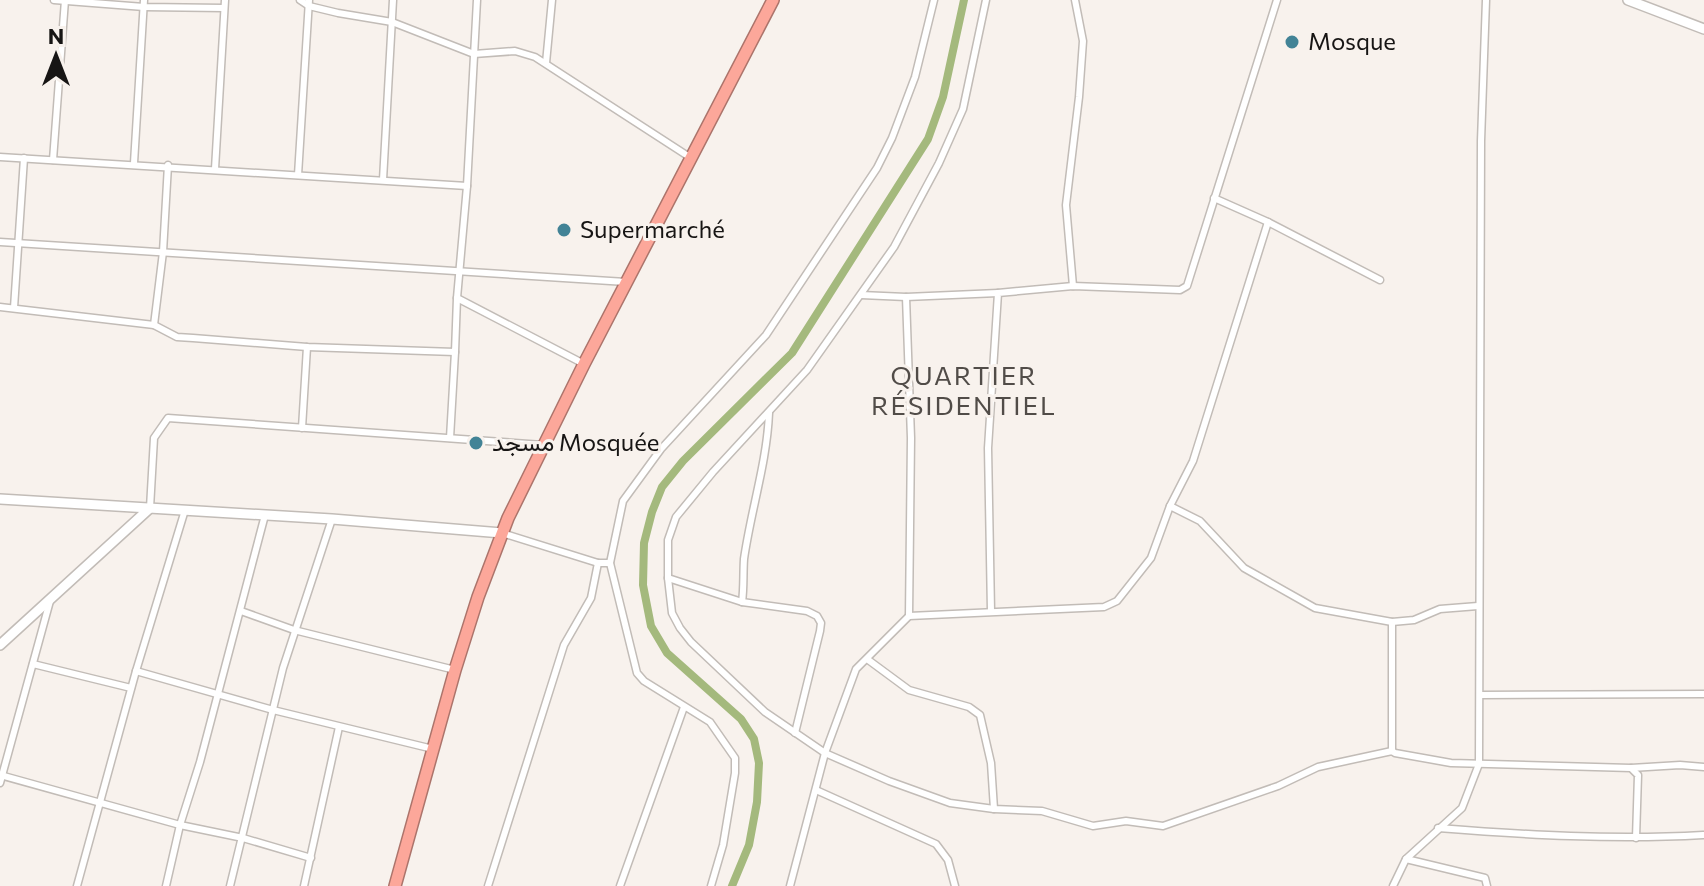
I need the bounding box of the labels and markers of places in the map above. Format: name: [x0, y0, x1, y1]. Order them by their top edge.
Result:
place label: Mosque: [1308, 26, 1396, 55]
marker: Mosque: [1283, 33, 1301, 51]
place label: Supermarché: [580, 214, 725, 243]
marker: Supermarché: [555, 221, 573, 239]
place label: مسجد Mosquée: [492, 427, 659, 457]
marker: مسجد Mosquée: [467, 434, 485, 452]

